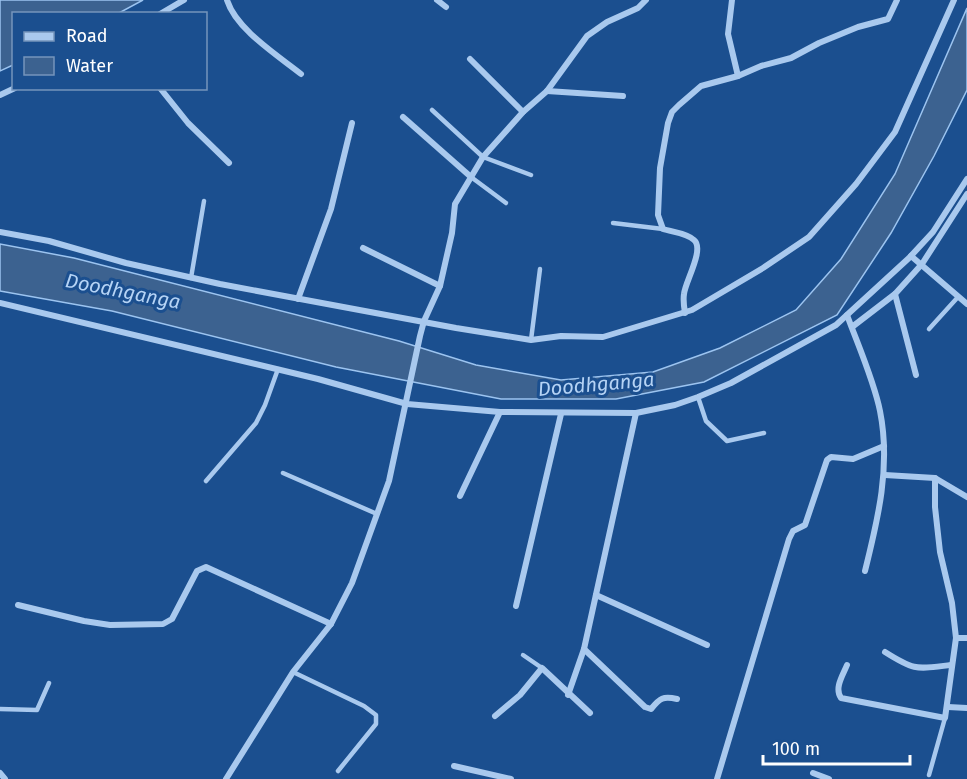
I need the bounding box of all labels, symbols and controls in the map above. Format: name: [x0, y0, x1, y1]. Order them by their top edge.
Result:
legend: [12, 12, 207, 90]
text: Road: [66, 25, 108, 47]
text: Water: [66, 55, 113, 77]
water label: Doodhganga: [63, 268, 183, 314]
water label: Doodhganga: [537, 367, 655, 401]
scale bar: [763, 728, 910, 766]
text: 100 m: [772, 738, 820, 760]

